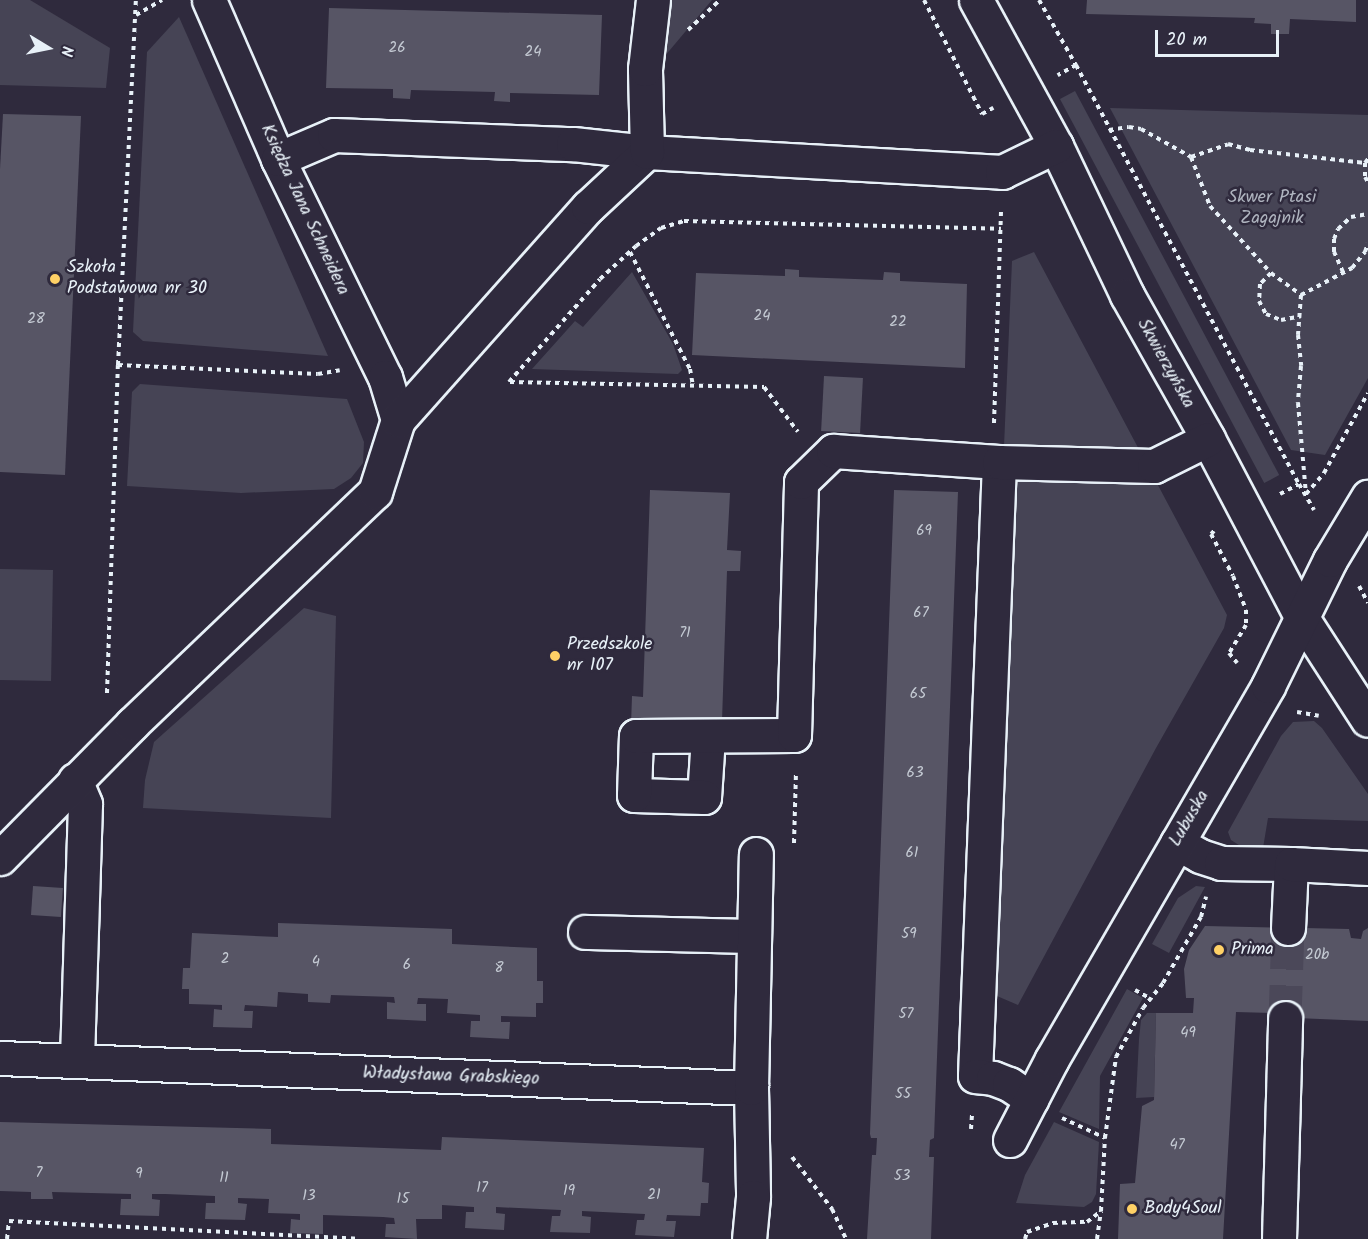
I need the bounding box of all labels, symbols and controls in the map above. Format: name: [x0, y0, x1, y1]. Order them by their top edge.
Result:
north arrow: [18, 18, 78, 78]
scale bar: [1158, 18, 1282, 56]
text: 20 m: [1166, 26, 1207, 55]
house number: 26: [388, 40, 406, 58]
text: N: [53, 44, 79, 58]
house number: 24: [525, 44, 541, 62]
street label: Księdza Jana Schneidera: [255, 121, 353, 299]
park label: Skwer Ptasi Zagajnik: [1228, 188, 1316, 230]
place label: Szkoła Podstawowa nr 30: [67, 258, 207, 300]
marker: Szkoła Podstawowa nr 30: [48, 272, 62, 286]
house number: 24: [754, 308, 770, 326]
house number: 28: [27, 311, 45, 329]
house number: 22: [889, 314, 907, 332]
street label: Skwierzyńska: [1132, 315, 1198, 413]
house number: 69: [916, 523, 932, 541]
house number: 67: [913, 605, 929, 623]
house number: 71: [679, 625, 691, 643]
place label: Przedszkole nr 107: [567, 635, 652, 678]
marker: Przedszkole nr 107: [548, 649, 562, 663]
house number: 65: [910, 686, 926, 704]
house number: 63: [907, 765, 923, 783]
street label: Lubuska: [1165, 787, 1215, 851]
house number: 61: [905, 845, 919, 863]
house number: 59: [901, 926, 917, 944]
place label: Prima: [1231, 939, 1274, 961]
marker: Prima: [1212, 943, 1226, 957]
house number: 20b: [1305, 947, 1329, 965]
house number: 2: [221, 951, 229, 969]
house number: 4: [312, 954, 320, 972]
house number: 6: [403, 957, 411, 975]
house number: 8: [494, 960, 504, 978]
house number: 57: [899, 1006, 913, 1024]
house number: 49: [1180, 1025, 1196, 1043]
street label: Władysława Grabskiego: [362, 1063, 540, 1091]
house number: 55: [895, 1086, 911, 1104]
house number: 47: [1169, 1137, 1185, 1155]
house number: 7: [36, 1165, 42, 1183]
house number: 9: [135, 1166, 143, 1184]
house number: 53: [894, 1168, 910, 1186]
house number: 11: [219, 1170, 229, 1188]
house number: 17: [476, 1180, 488, 1198]
house number: 19: [563, 1183, 575, 1201]
house number: 21: [647, 1187, 661, 1205]
house number: 13: [302, 1188, 316, 1206]
house number: 15: [397, 1191, 409, 1209]
place label: Body4Soul: [1144, 1198, 1222, 1220]
marker: Body4Soul: [1125, 1202, 1139, 1216]

